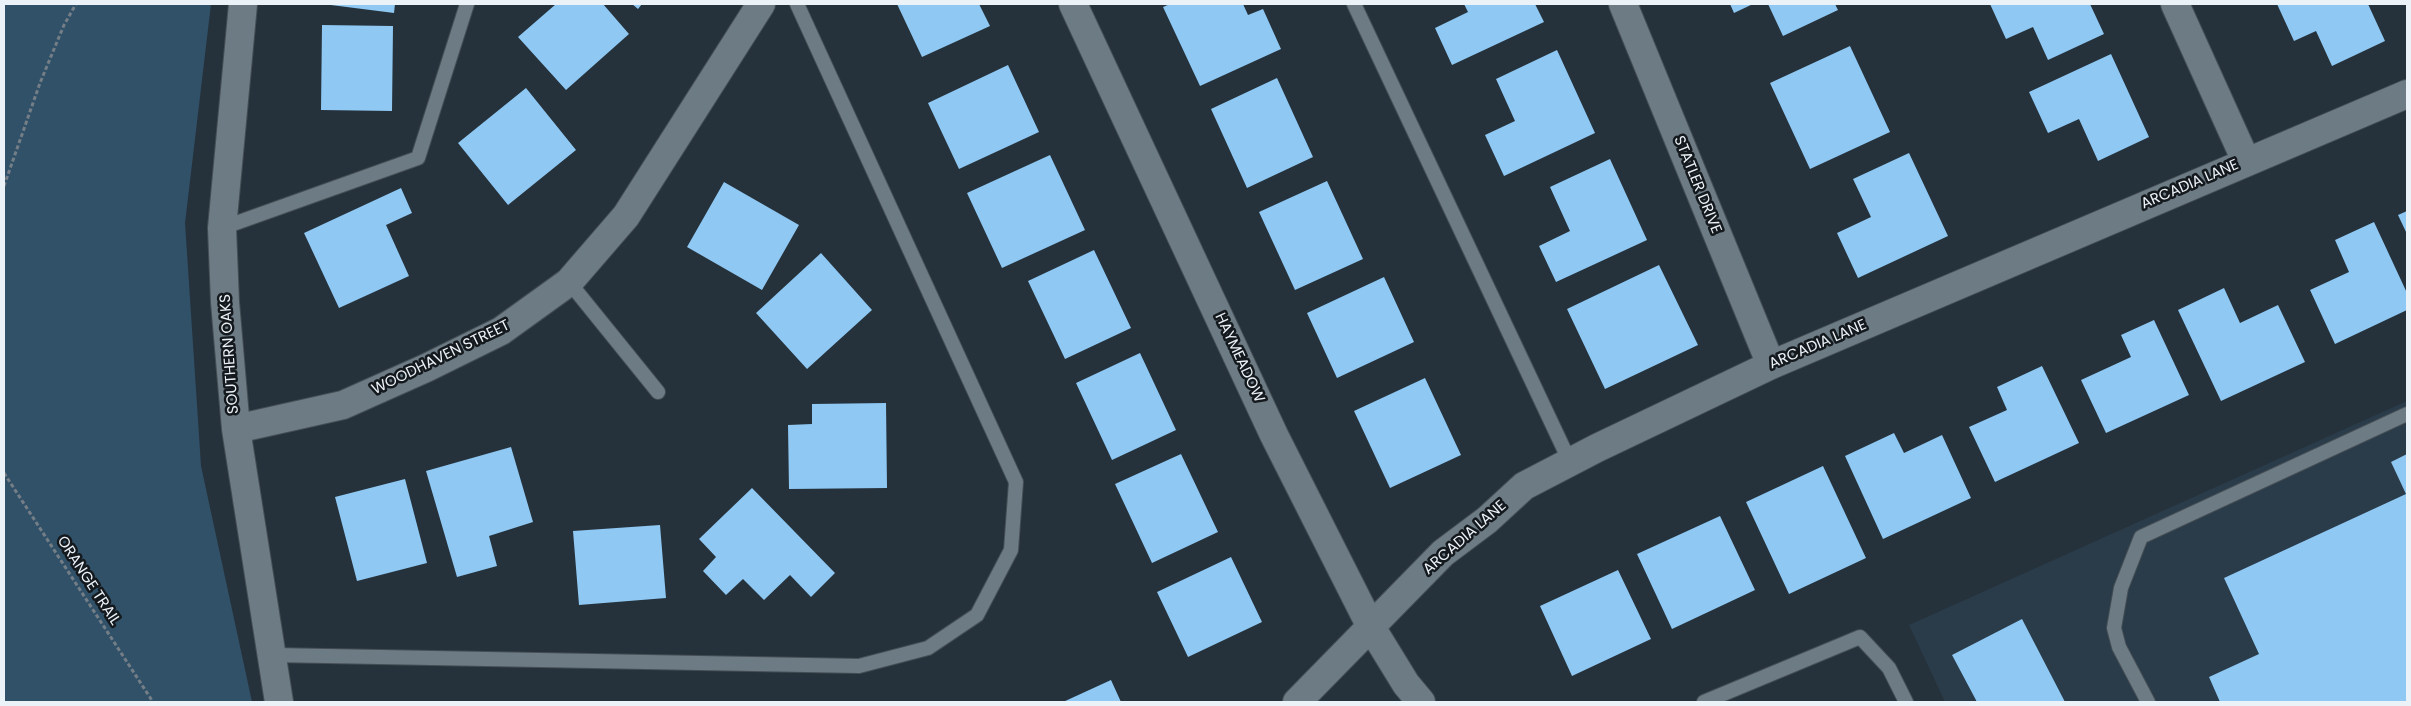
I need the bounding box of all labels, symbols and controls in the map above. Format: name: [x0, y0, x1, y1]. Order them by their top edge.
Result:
street label: STATLER DRIVE: [1669, 134, 1725, 236]
street label: ARCADIA LANE: [2139, 156, 2241, 214]
street label: SOUTHERN OAKS: [217, 293, 243, 415]
street label: HAYMEADOW: [1210, 310, 1268, 406]
street label: ARCADIA LANE: [1767, 316, 1869, 374]
street label: WOODHAVEN STREET: [369, 317, 513, 399]
street label: ARCADIA LANE: [1420, 497, 1510, 579]
street label: ORANGE TRAIL: [53, 533, 123, 629]

